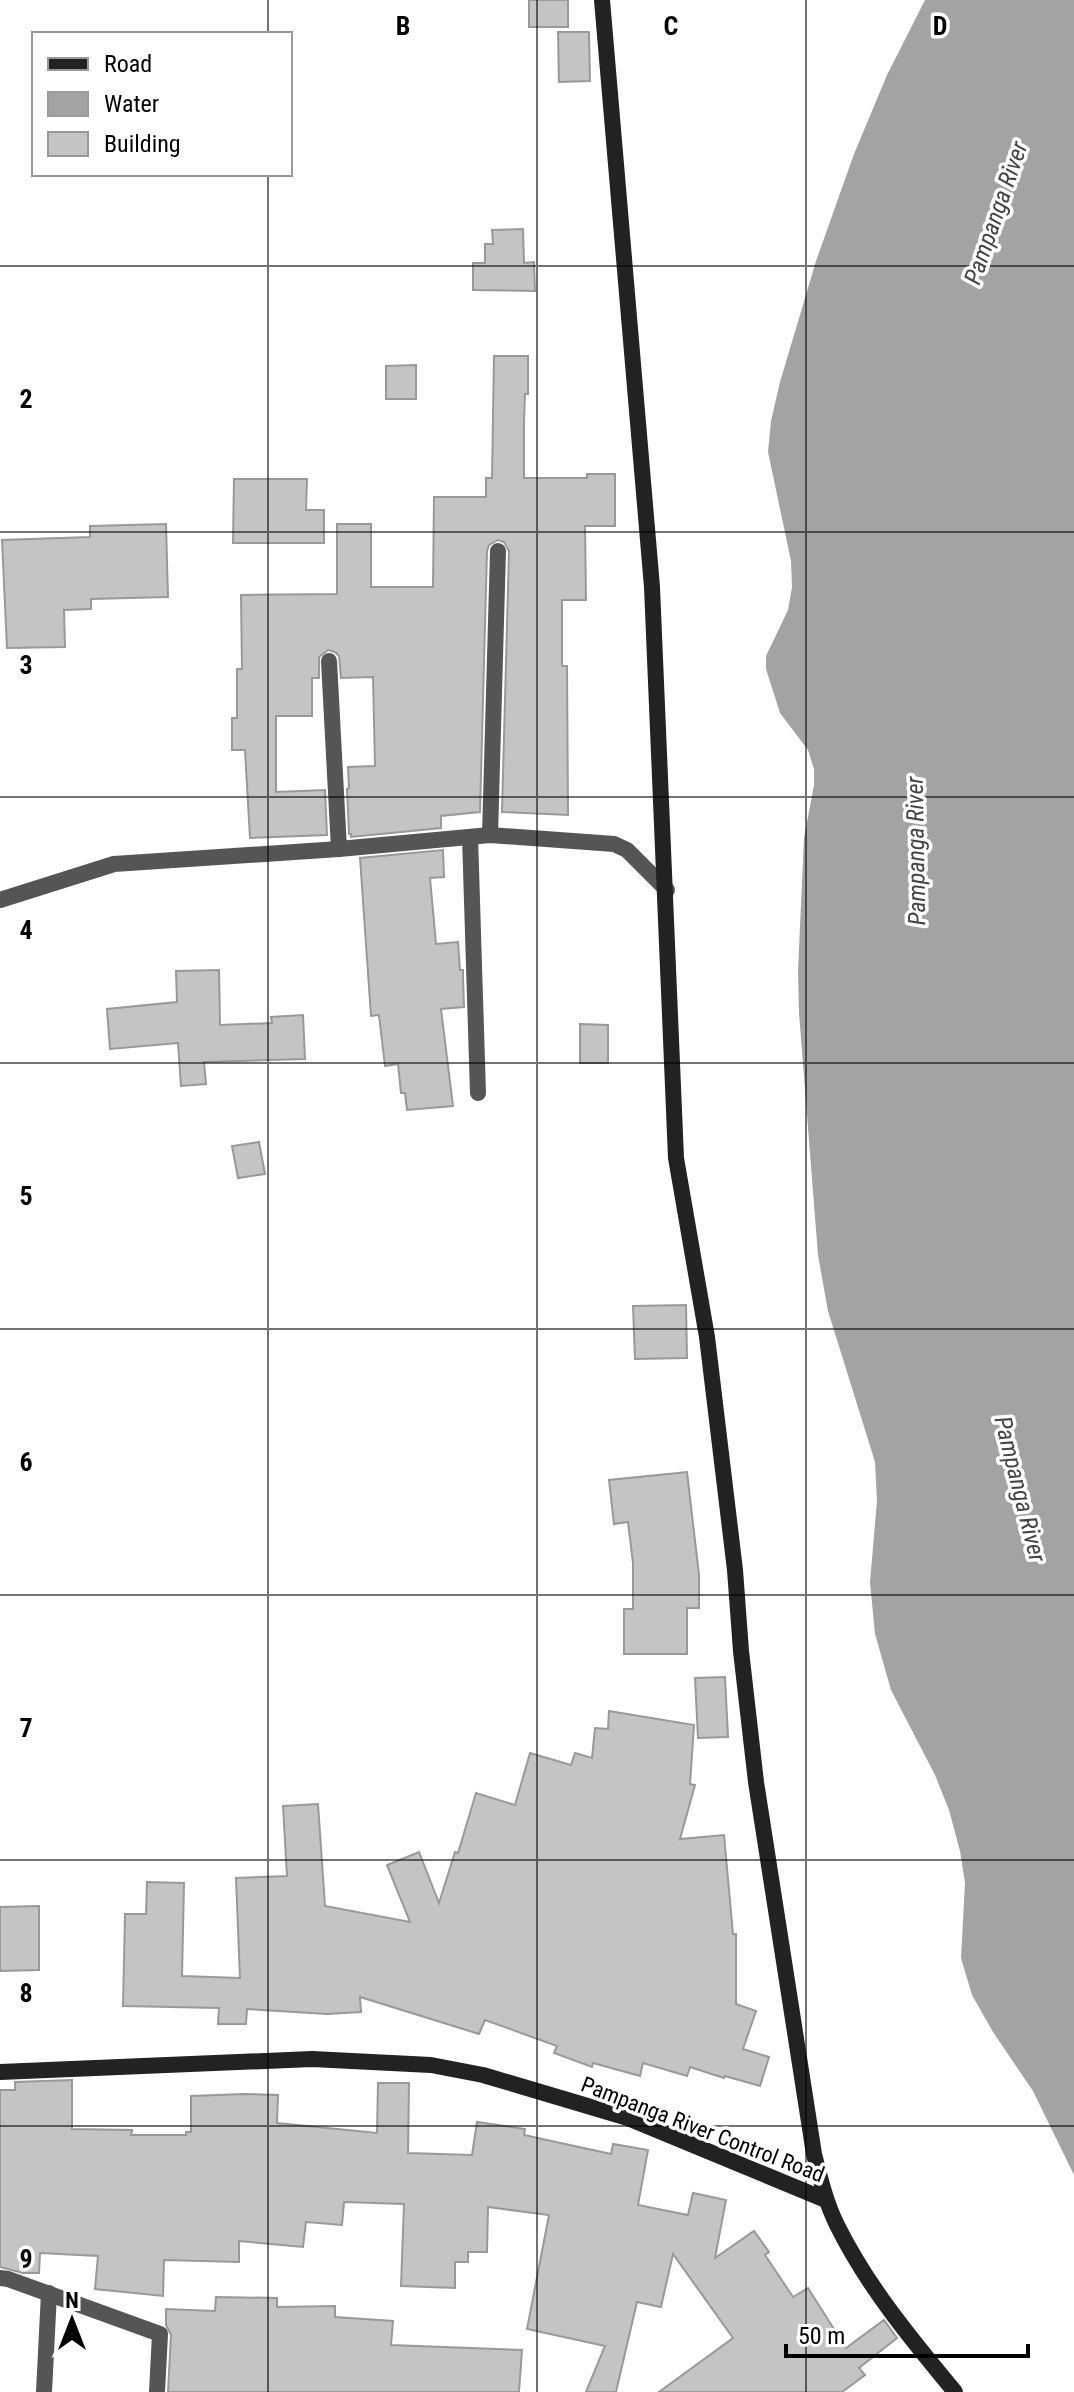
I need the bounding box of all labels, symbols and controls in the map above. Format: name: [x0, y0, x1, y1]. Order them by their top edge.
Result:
text: B: [396, 11, 410, 41]
text: C: [664, 11, 679, 41]
text: D: [933, 11, 947, 41]
legend: [32, 32, 292, 176]
text: Road: [104, 50, 152, 78]
text: Water: [104, 90, 159, 118]
text: Building: [104, 130, 181, 158]
water label: Pampanga River: [959, 137, 1034, 288]
text: 2: [19, 384, 33, 414]
text: 3: [19, 650, 33, 680]
water label: Pampanga River: [901, 775, 931, 926]
text: 4: [19, 915, 33, 945]
text: 5: [19, 1181, 33, 1211]
water label: Pampanga River: [988, 1413, 1052, 1566]
text: 6: [19, 1447, 33, 1477]
text: 7: [19, 1713, 33, 1743]
text: 8: [19, 1978, 33, 2008]
street label: Pampanga River Control Road: [578, 2072, 828, 2187]
text: 9: [19, 2244, 33, 2274]
north arrow: [32, 2280, 112, 2360]
text: N: [65, 2288, 79, 2313]
scale bar: [786, 2308, 1028, 2358]
text: 50 m: [798, 2322, 845, 2350]

